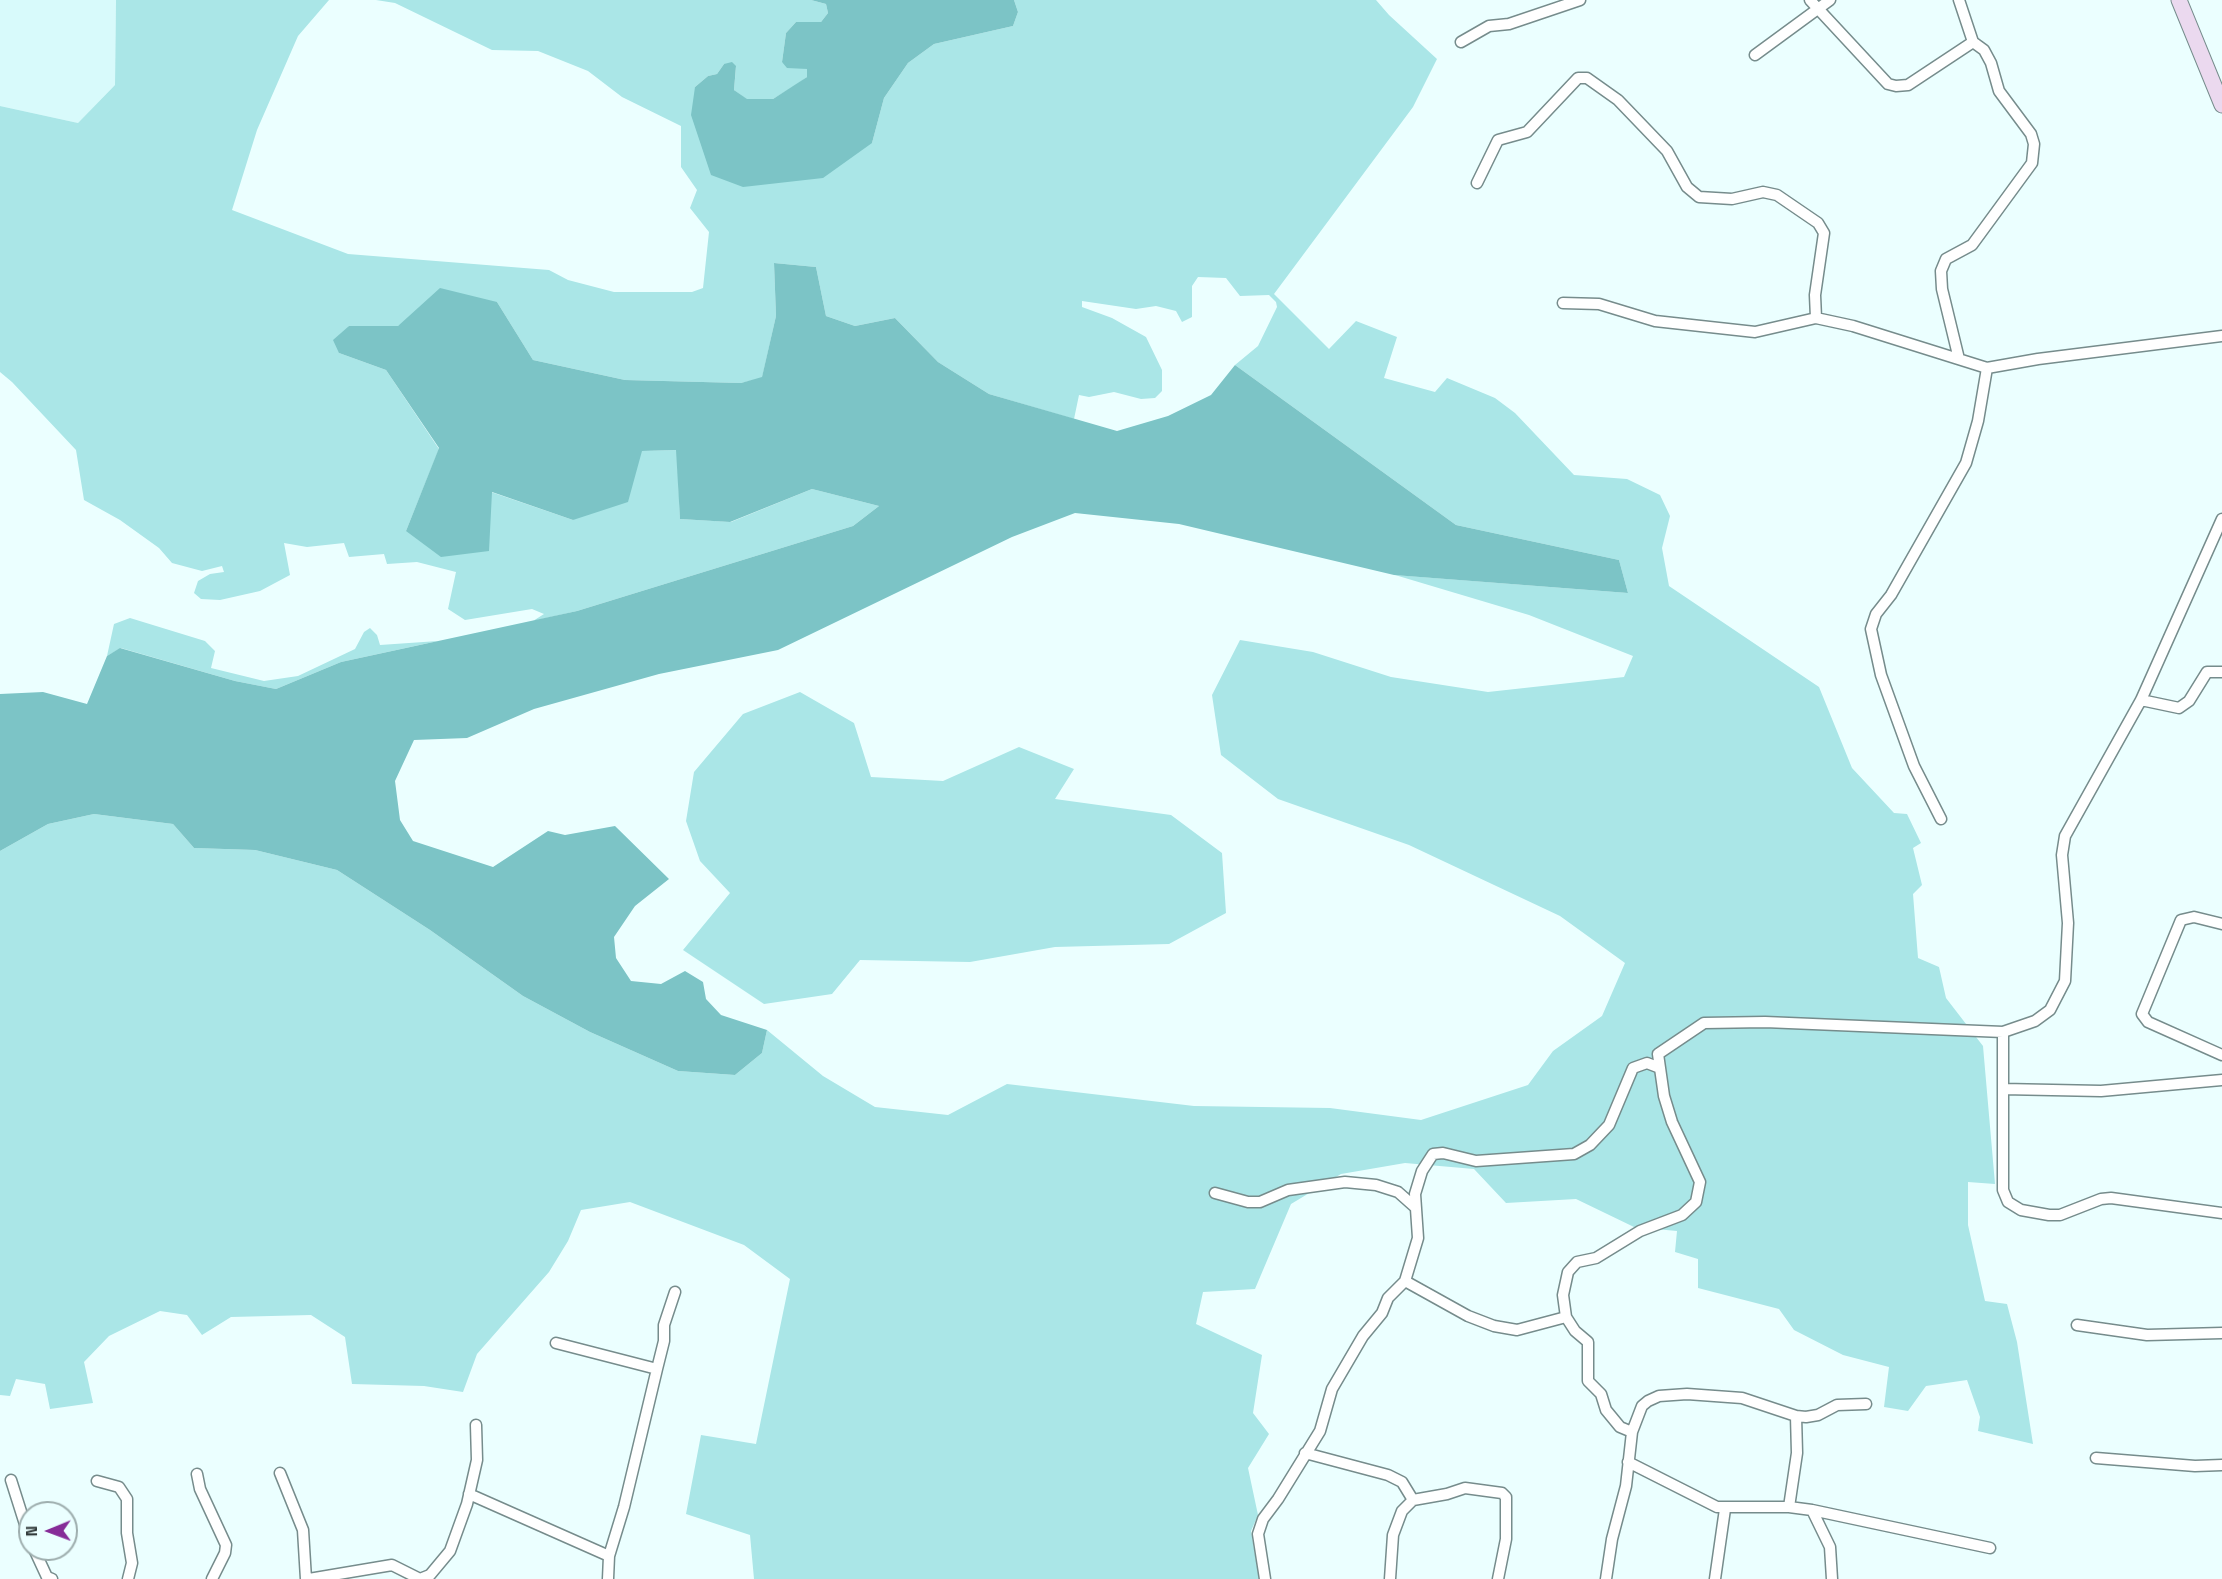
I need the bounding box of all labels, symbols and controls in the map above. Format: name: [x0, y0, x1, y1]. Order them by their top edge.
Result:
north arrow: [18, 1501, 78, 1561]
text: N: [21, 1526, 42, 1537]

